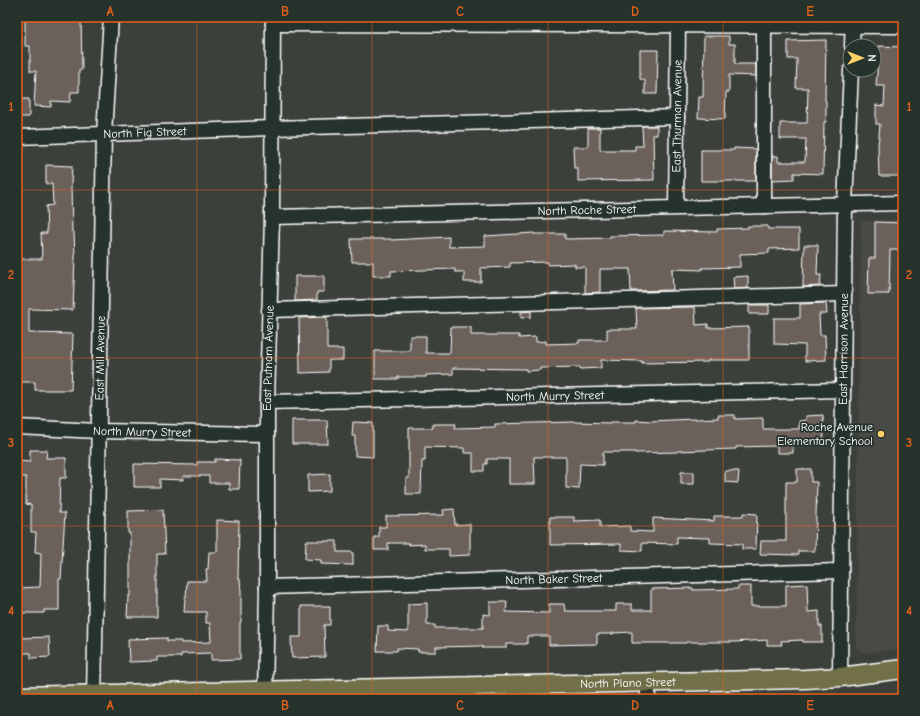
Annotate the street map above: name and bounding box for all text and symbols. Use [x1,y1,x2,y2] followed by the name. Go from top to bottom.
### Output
[106,4,114,19] text: A
[281,4,289,19] text: B
[456,4,464,19] text: C
[631,4,639,19] text: D
[806,4,814,19] text: E
[842,38,882,78] north arrow
[865,54,878,62] text: N
[669,59,685,173] street label: East Thurman Avenue
[8,99,14,114] text: 1
[906,99,912,114] text: 1
[103,124,187,141] street label: North Fig Street
[537,202,637,218] street label: North Roche Street
[8,267,14,282] text: 2
[906,267,912,282] text: 2
[836,293,851,405] street label: East Harrison Avenue
[260,305,277,411] street label: East Putnam Avenue
[92,316,108,400] street label: East Mill Avenue
[506,388,605,404] street label: North Murry Street
[777,420,873,448] place label: Roche Avenue Elementary School
[92,424,192,440] street label: North Murry Street
[876,429,886,439] marker: Roche Avenue Elementary School
[8,435,14,450] text: 3
[906,435,912,450] text: 3
[505,571,603,587] street label: North Baker Street
[8,603,14,618] text: 4
[906,603,912,618] text: 4
[580,675,676,691] street label: North Plano Street
[106,698,114,713] text: A
[281,698,289,713] text: B
[456,698,464,713] text: C
[631,698,639,713] text: D
[806,698,814,713] text: E

